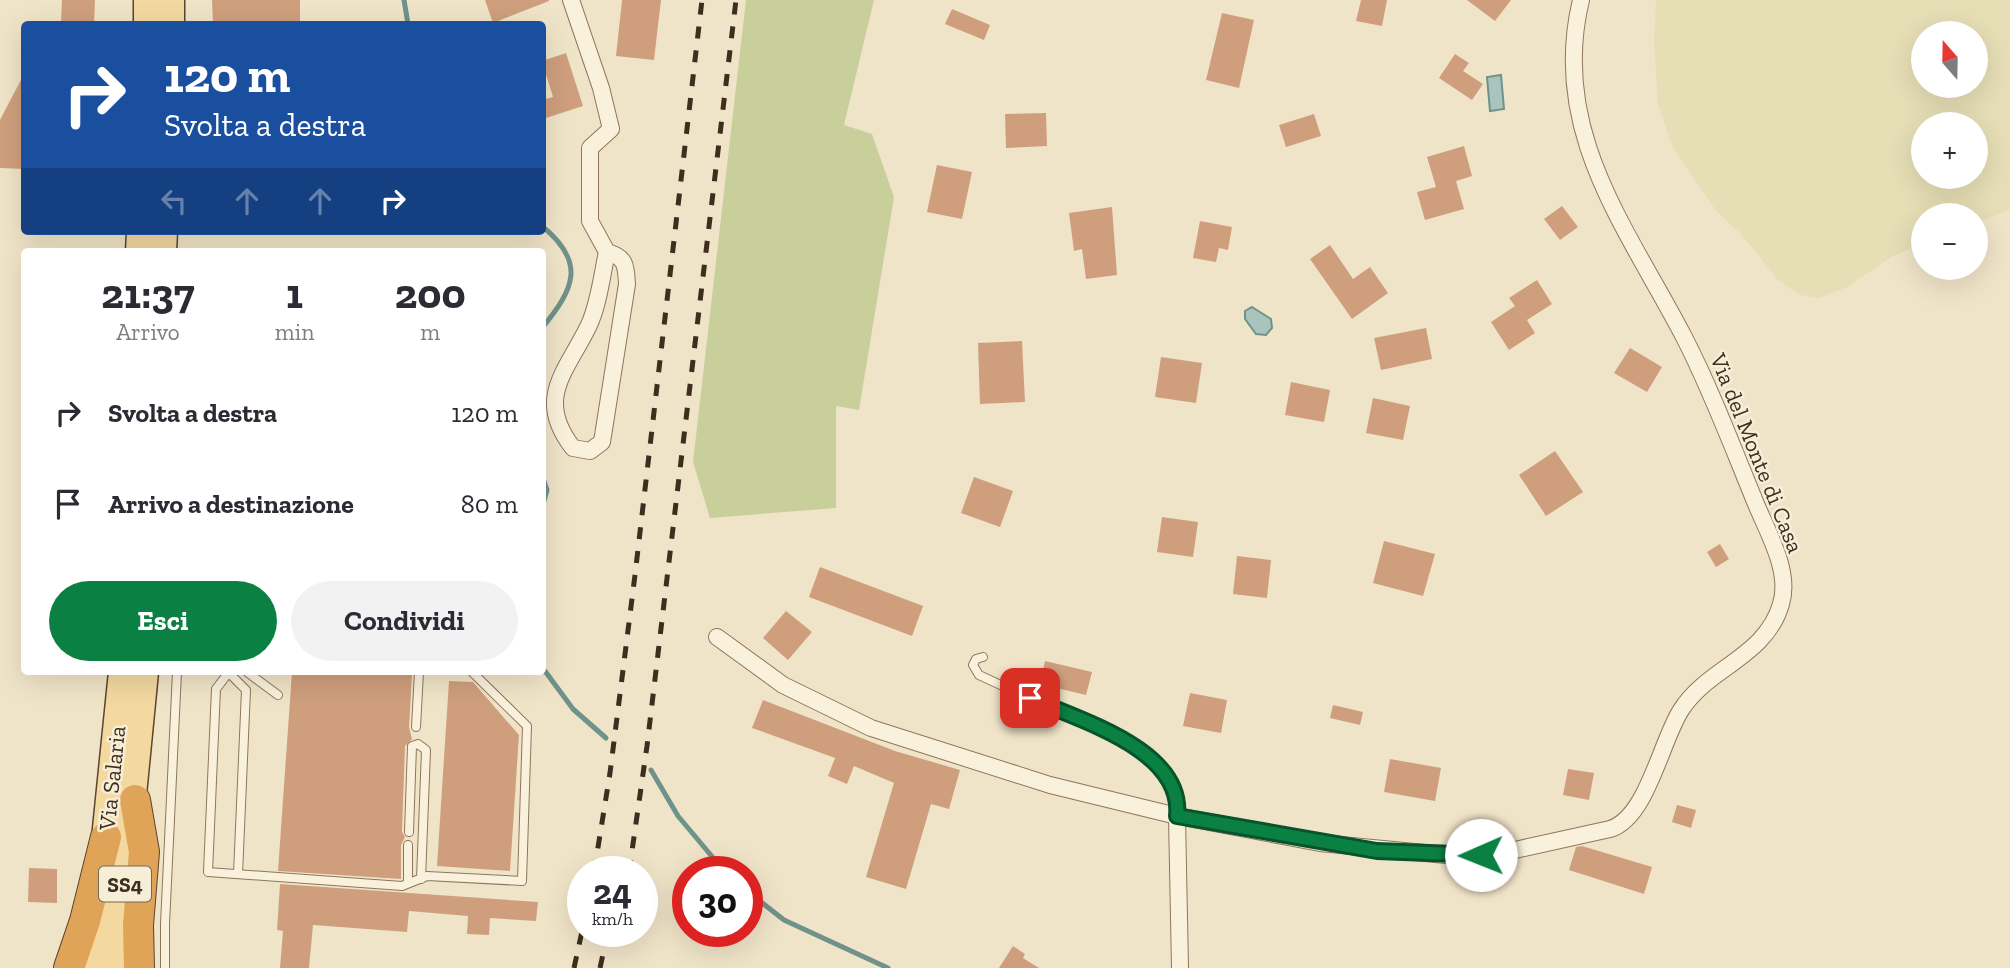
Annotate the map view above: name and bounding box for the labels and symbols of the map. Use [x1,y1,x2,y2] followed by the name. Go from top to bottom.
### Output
[1911,21,1988,98] north arrow
[1704,348,1810,557] street label: Via del Monte di Casa
[1000,668,1060,728] pin
[92,724,131,833] street label: Via Salaria
[1444,818,1518,892] position arrow
[672,856,763,947] speed limit sign: 30
[99,866,151,902] road number: SS4

